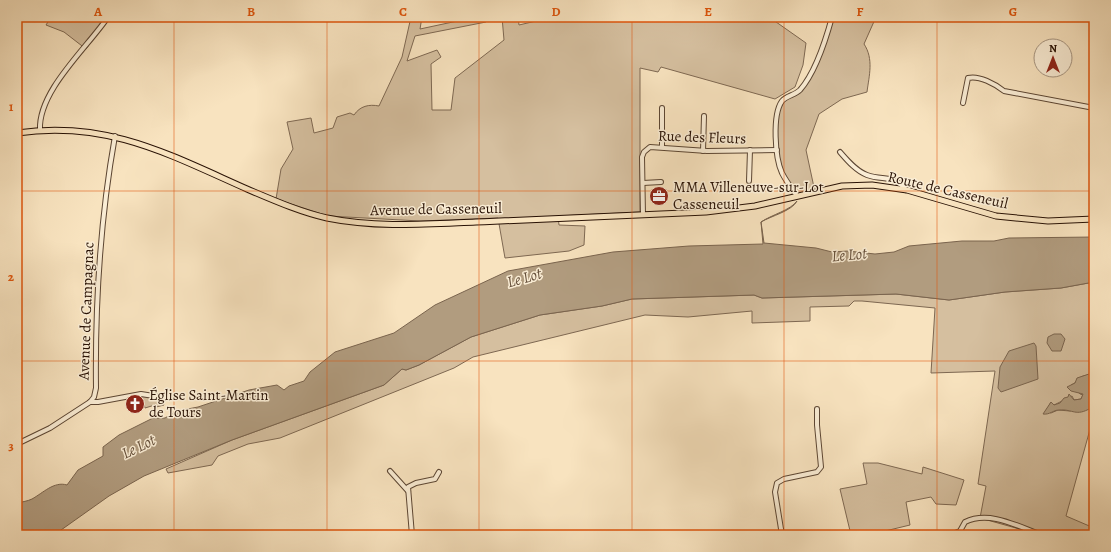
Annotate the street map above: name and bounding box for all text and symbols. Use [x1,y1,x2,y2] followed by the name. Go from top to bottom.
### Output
[93,3,103,20] text: A
[247,3,255,20] text: B
[399,3,407,20] text: C
[551,3,561,20] text: D
[704,3,712,20] text: E
[857,3,864,20] text: F
[1009,3,1017,20] text: G
[1033,38,1073,78] north arrow
[1049,41,1057,56] text: N
[9,98,14,115] text: 1
[658,125,746,149] street label: Rue des Fleurs
[886,166,1010,214] street label: Route de Casseneuil
[673,177,824,214] place label: MMA Villeneuve-sur-Lot Casseneuil
[648,185,670,207] office icon: MMA Villeneuve-sur-Lot Casseneuil
[369,198,502,220] street label: Avenue de Casseneuil
[74,242,98,381] street label: Avenue de Campagnac
[831,242,869,267] water label: Le Lot
[504,262,546,293] water label: Le Lot
[8,268,15,285] text: 2
[149,385,268,422] place label: Église Saint-Martin de Tours
[124,393,146,415] church icon: Église Saint-Martin de Tours
[118,429,160,464] water label: Le Lot
[8,437,14,454] text: 3

